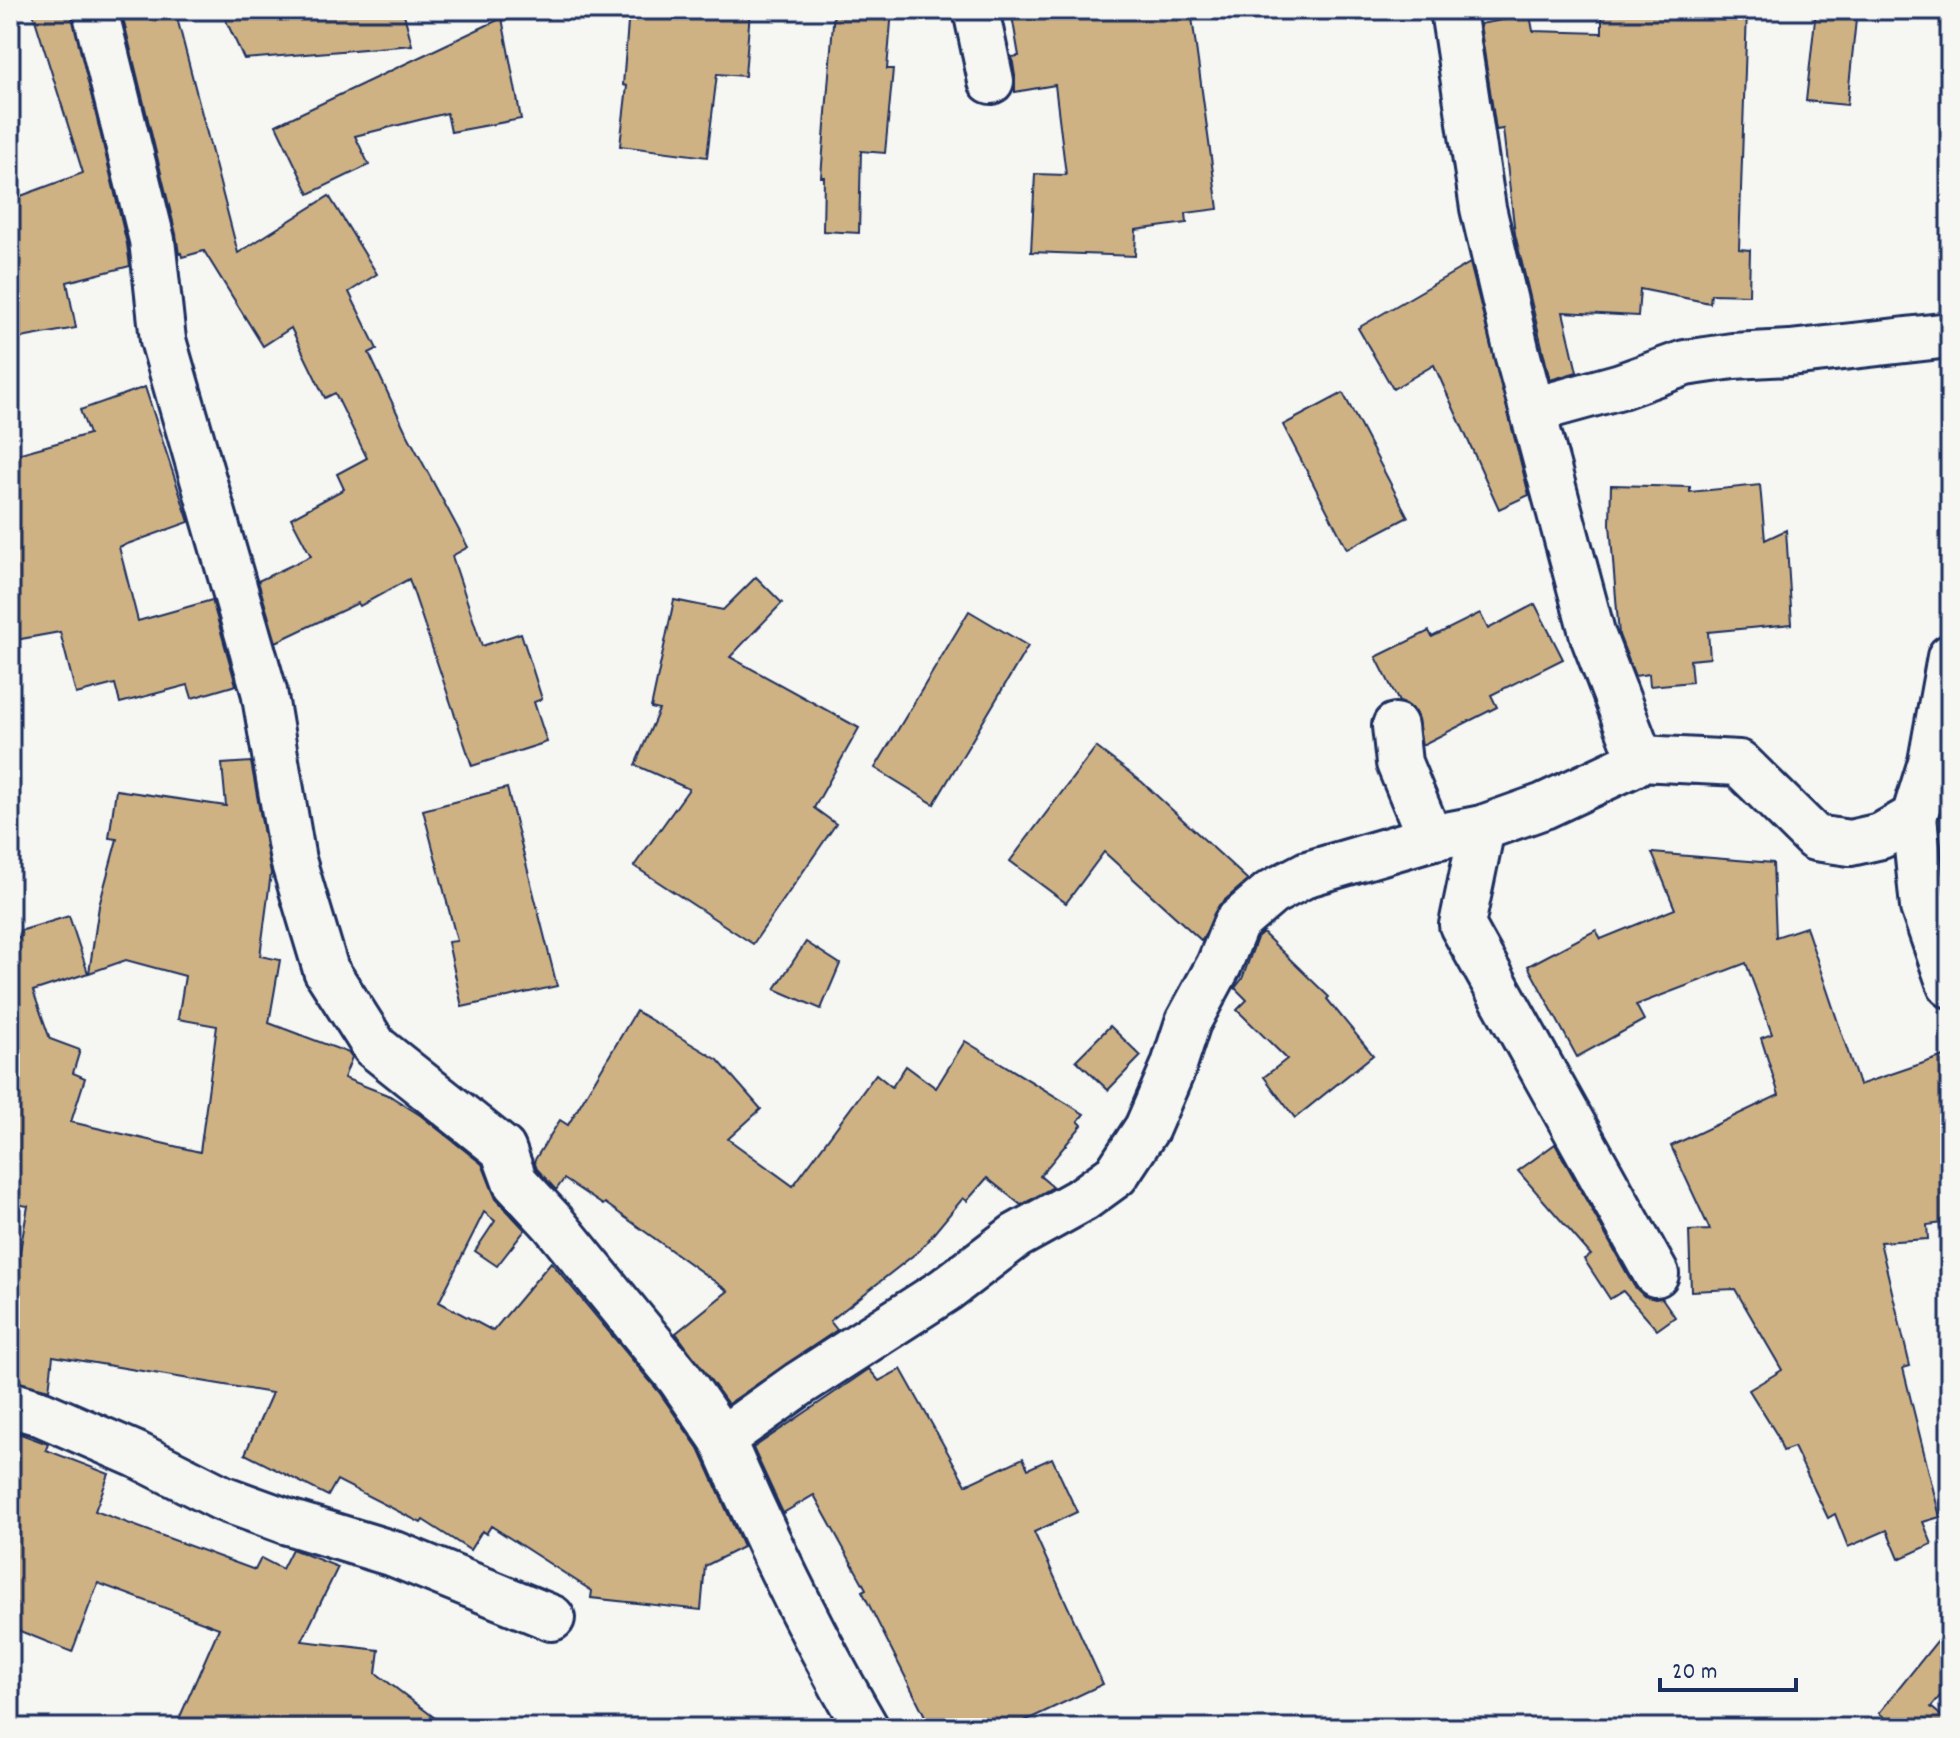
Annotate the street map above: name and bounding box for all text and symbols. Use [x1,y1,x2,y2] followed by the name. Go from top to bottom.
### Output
[1660,1642,1796,1692] scale bar
[1672,1656,1718,1690] text: 20 m

